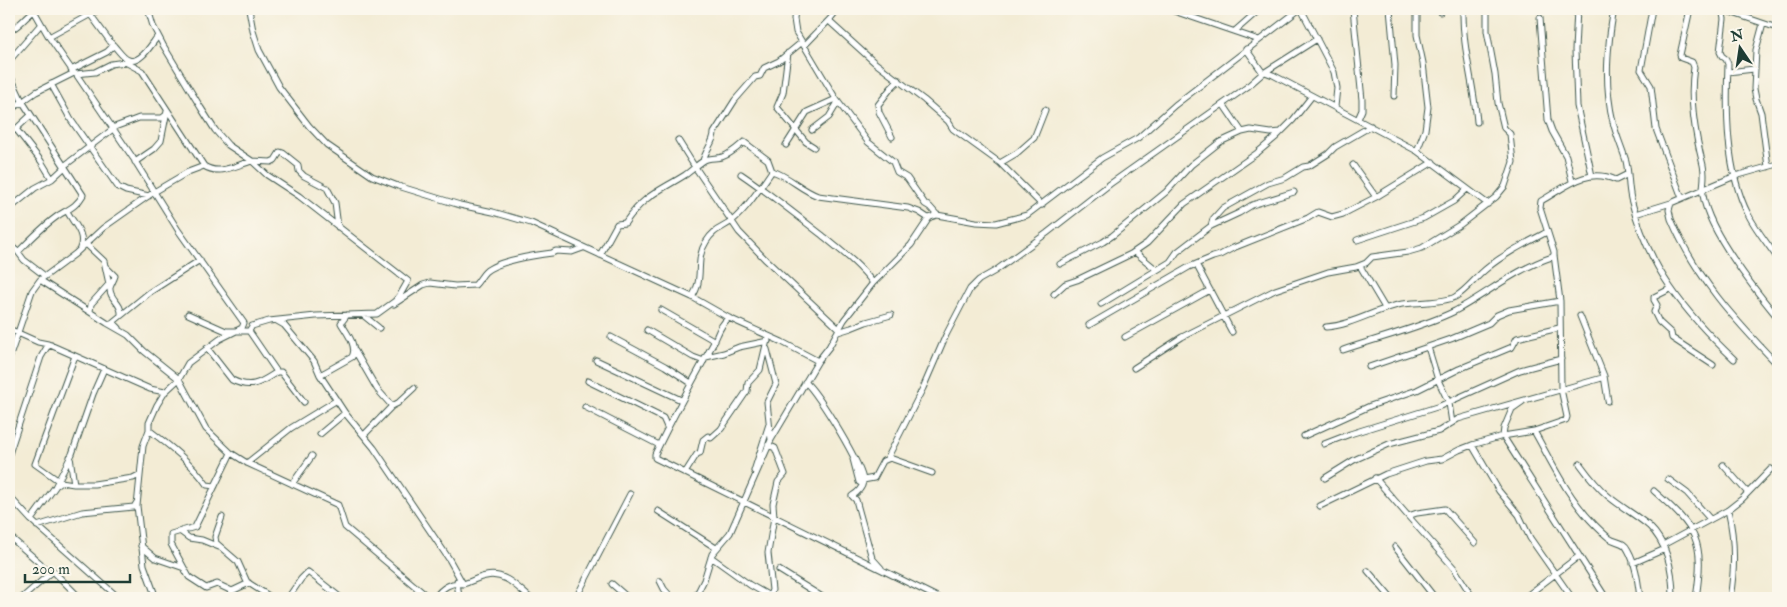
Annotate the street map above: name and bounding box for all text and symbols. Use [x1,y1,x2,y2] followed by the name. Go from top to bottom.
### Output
[1714,22,1764,72] north arrow
[1728,26,1746,46] text: N
[25,552,130,584] scale bar
[32,560,70,579] text: 200 m

